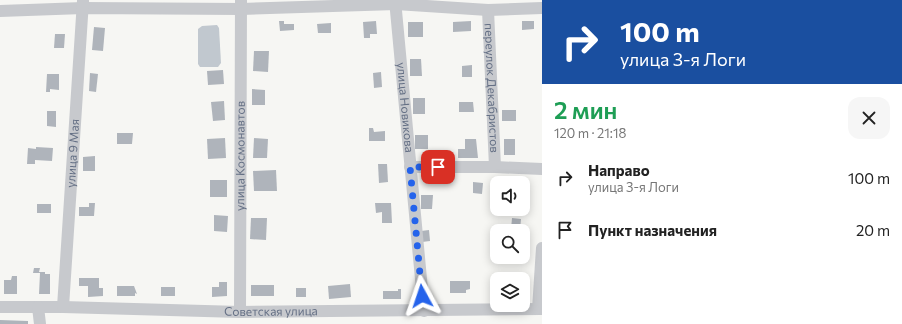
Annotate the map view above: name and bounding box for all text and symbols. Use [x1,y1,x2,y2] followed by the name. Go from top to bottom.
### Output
[620,14,700,48] text: 100 m
[554,16,606,68] icon: right
[483,23,502,153] street label: переулок Декабристов
[620,48,746,70] text: улица 3-я Логи
[395,62,417,153] street label: улица Новикова
[554,95,617,124] text: 2 мин
[848,97,890,139] button: close
[232,101,247,211] street label: улица Космонавтов
[63,119,81,188] street label: улица 9 Мая
[554,125,626,141] text: 120 m · 21:18
[421,150,455,184] pin
[427,156,449,178] icon: arrive
[588,161,650,179] text: Направо
[554,167,576,189] icon: right
[848,169,890,187] text: 100 m
[490,176,530,312] map controls
[490,176,530,216] button: sound
[588,179,679,195] text: улица 3-я Логи
[554,219,576,241] icon: arrive
[588,221,717,239] text: Пункт назначения
[856,221,890,239] text: 20 m
[490,224,530,264] button: search
[490,272,530,312] button: layers
[401,275,443,317] position arrow
[224,303,318,318] street label: Советская улица

